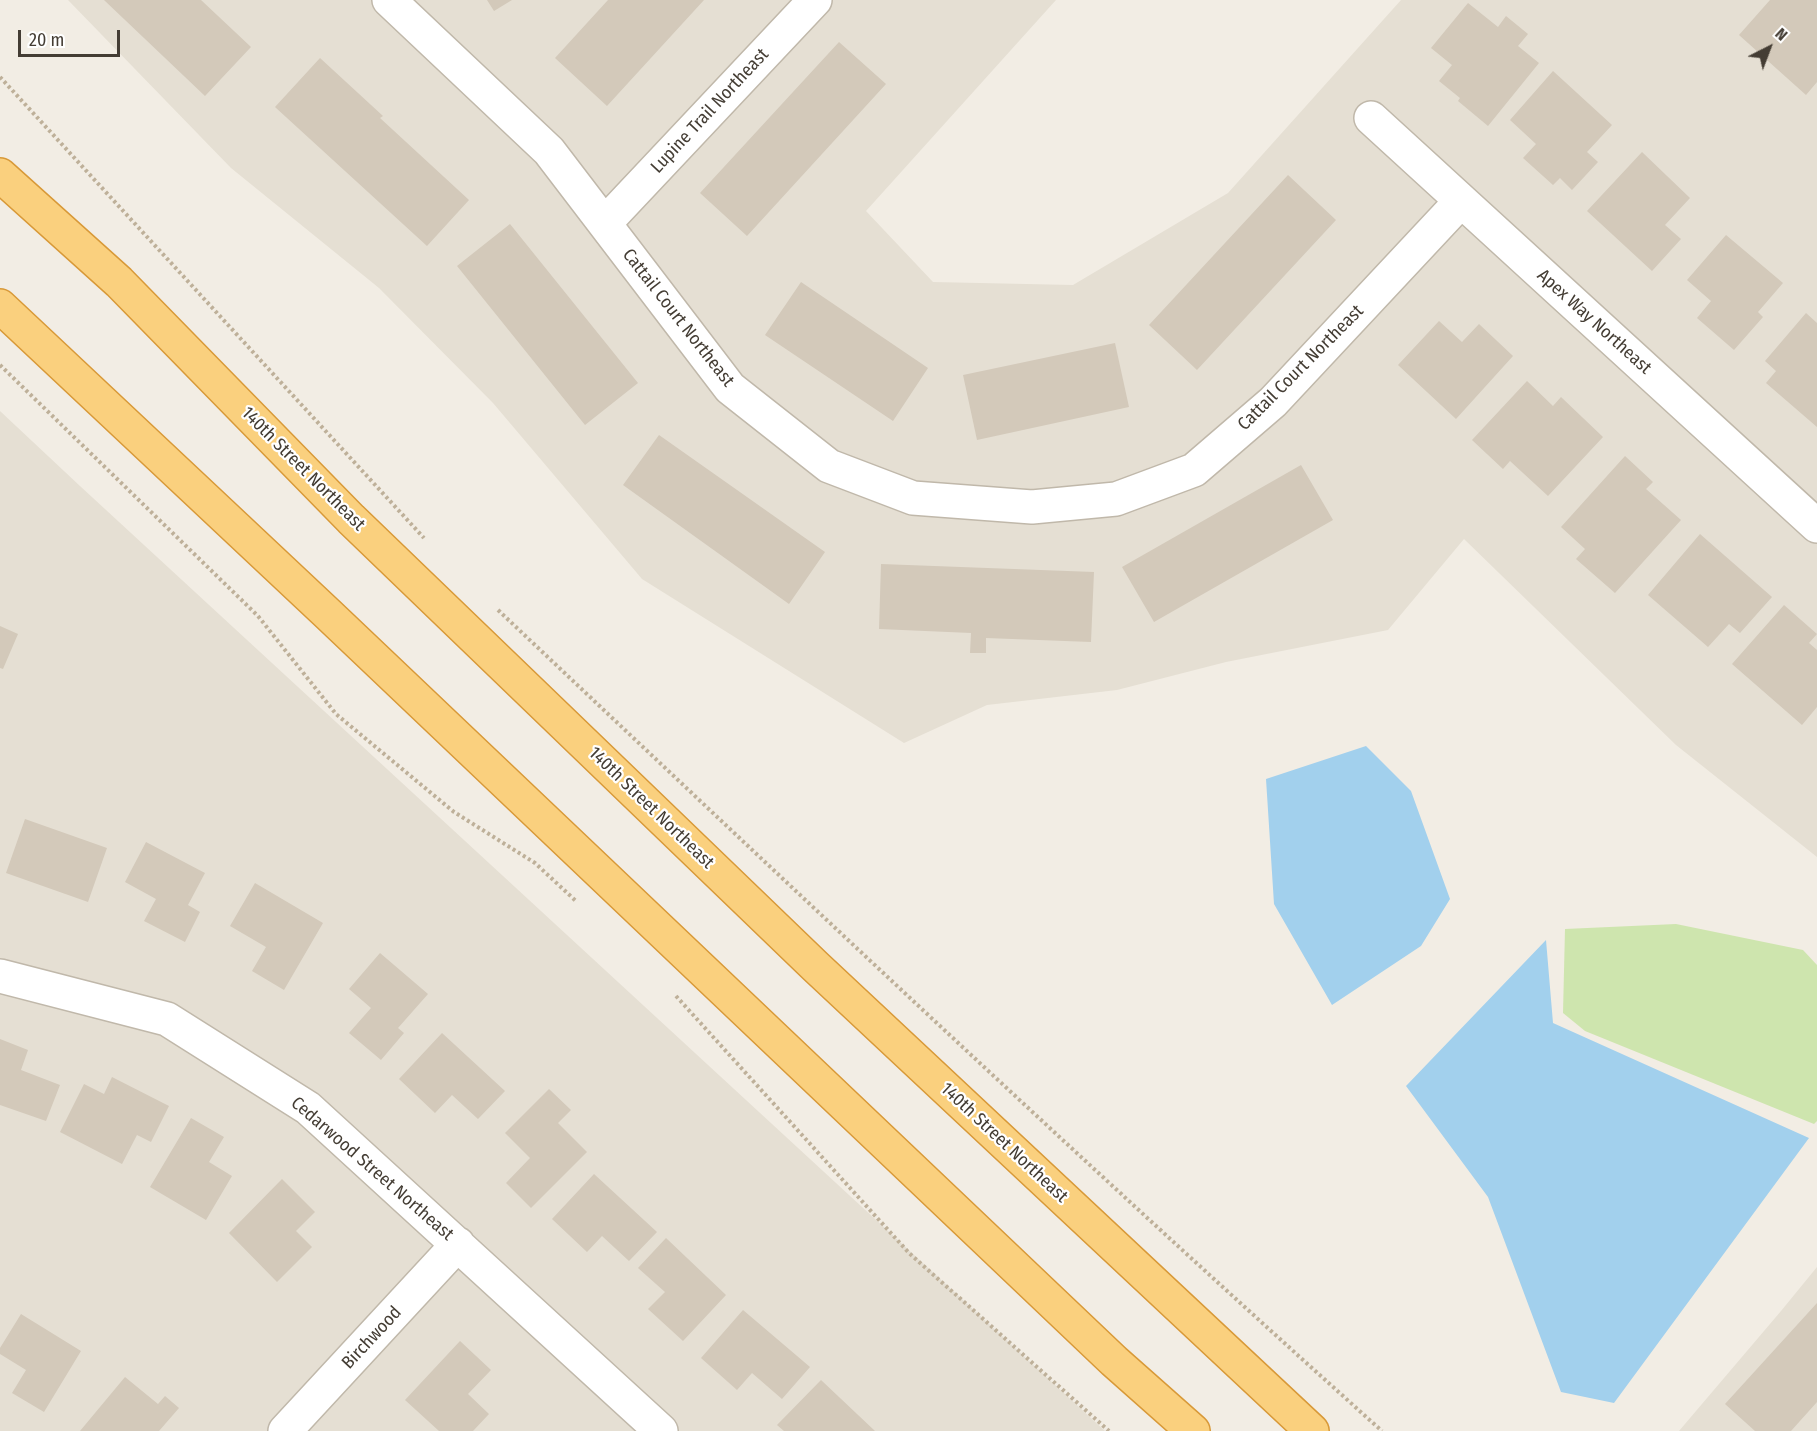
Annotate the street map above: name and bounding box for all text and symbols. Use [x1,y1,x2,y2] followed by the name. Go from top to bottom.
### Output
[21,18,123,56] scale bar
[1739,18,1799,78] north arrow
[1771,24,1791,45] text: N
[29,29,64,51] text: 20 m
[647,44,773,178] street label: Lupine Trail Northeast
[618,245,738,391] street label: Cattail Court Northeast
[1532,265,1656,379] street label: Apex Way Northeast
[1234,301,1368,435] street label: Cattail Court Northeast
[237,403,369,535] street label: 140th Street Northeast
[584,742,718,874] street label: 140th Street Northeast
[936,1078,1072,1208] street label: 140th Street Northeast
[286,1092,458,1246] street label: Cedarwood Street Northeast
[338,1302,406,1374] street label: Birchwood

